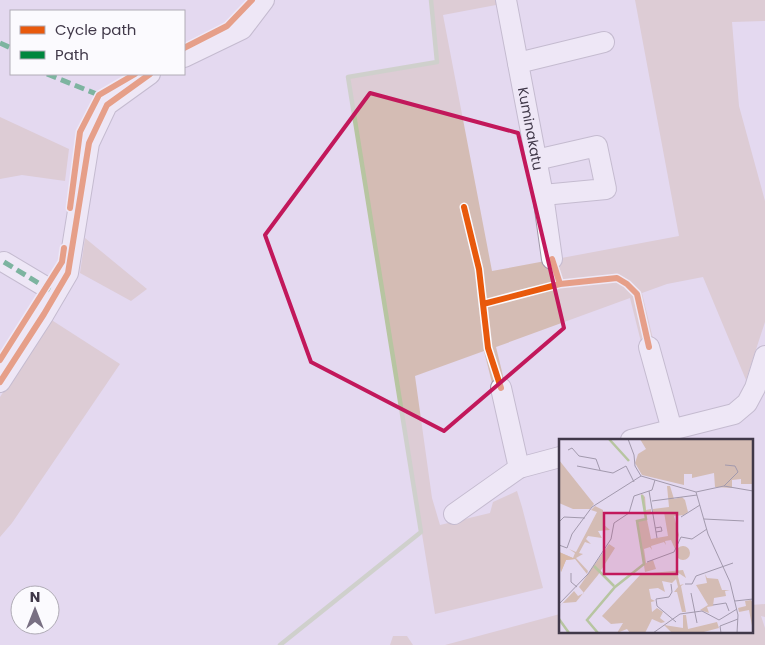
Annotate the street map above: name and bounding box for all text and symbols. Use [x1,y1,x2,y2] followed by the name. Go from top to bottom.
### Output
[10,10,185,75] legend
[55,19,136,40] text: Cycle path
[55,44,89,65] text: Path
[513,85,548,172] street label: Kuminakatu
[559,439,752,632] inset map
[10,585,60,635] north arrow
[30,587,40,607] text: N

